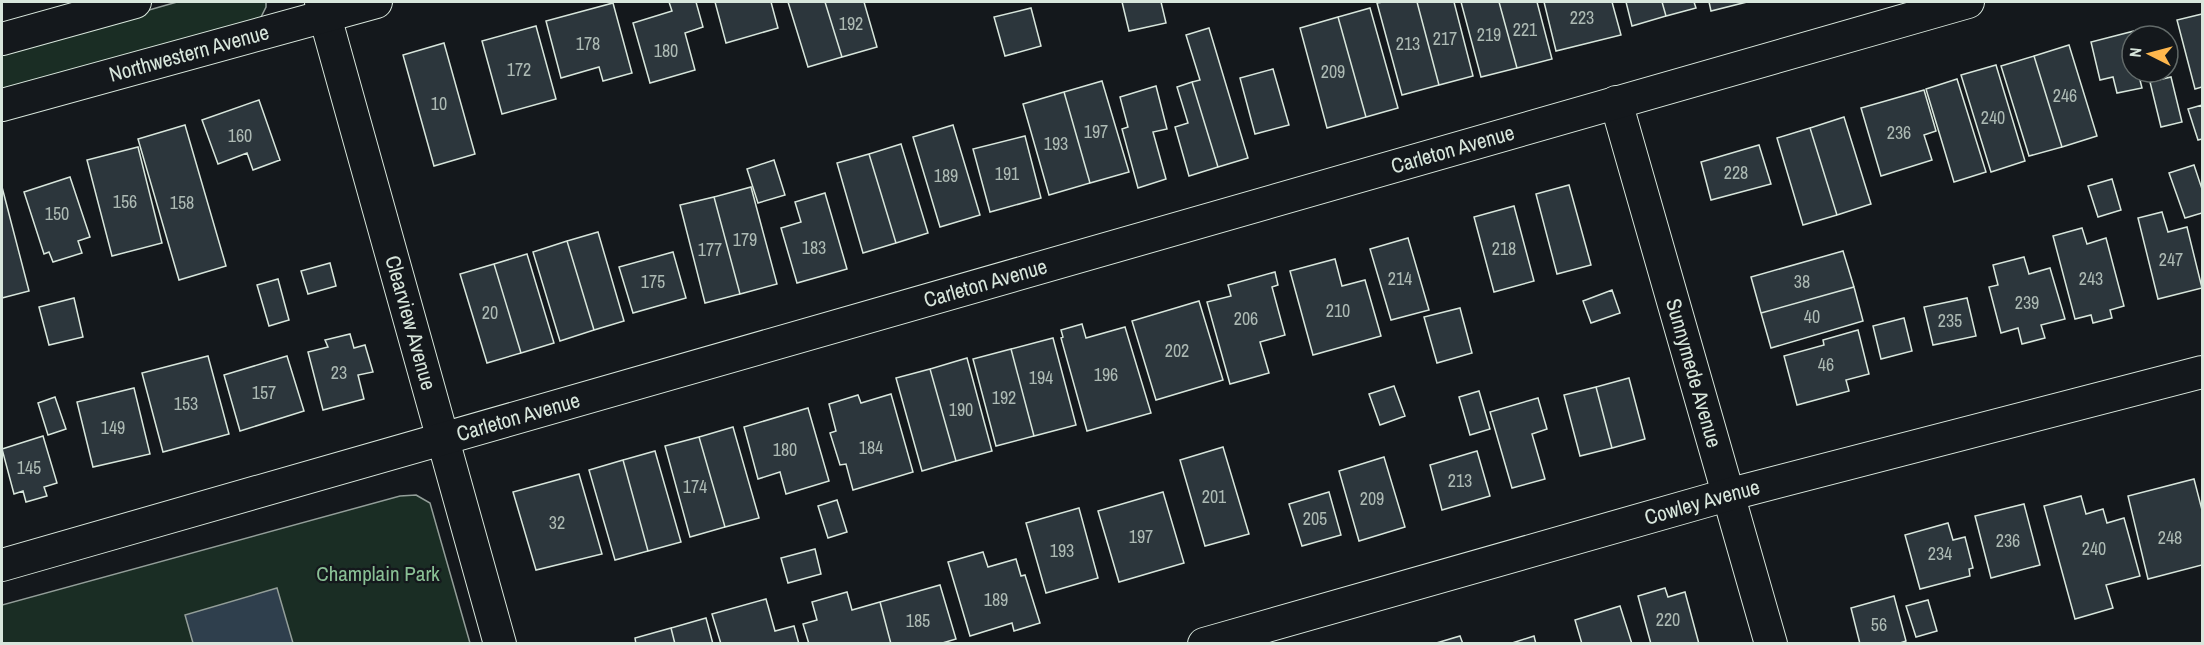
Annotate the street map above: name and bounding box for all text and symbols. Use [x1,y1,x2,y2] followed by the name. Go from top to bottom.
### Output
[1570,5,1594,30] house number: 223
[839,11,863,36] house number: 192
[106,17,272,89] street label: Northwestern Avenue
[1513,17,1538,42] house number: 221
[1477,22,1501,47] house number: 219
[2120,24,2180,84] north arrow
[1433,26,1457,51] house number: 217
[576,31,600,56] house number: 178
[1396,31,1420,56] house number: 213
[654,38,678,63] house number: 180
[2124,47,2147,58] text: N
[507,57,531,82] house number: 172
[1321,59,1345,84] house number: 209
[2053,83,2077,108] house number: 246
[431,91,447,116] house number: 10
[1981,105,2005,130] house number: 240
[1387,118,1518,181] street label: Carleton Avenue
[1084,119,1108,144] house number: 197
[1887,120,1911,145] house number: 236
[228,123,252,148] house number: 160
[1044,131,1068,156] house number: 193
[1724,160,1748,185] house number: 228
[995,161,1020,186] house number: 191
[934,163,958,188] house number: 189
[113,189,137,214] house number: 156
[170,190,194,215] house number: 158
[45,201,69,226] house number: 150
[733,227,757,252] house number: 179
[802,235,826,260] house number: 183
[1492,236,1516,261] house number: 218
[698,237,722,262] house number: 177
[2159,247,2183,272] house number: 247
[920,251,1050,314] street label: Carleton Avenue
[378,252,443,393] street label: Clearview Avenue
[1388,266,1412,291] house number: 214
[2079,266,2103,291] house number: 243
[641,269,665,294] house number: 175
[1794,269,1810,294] house number: 38
[2015,290,2039,315] house number: 239
[1659,295,1729,451] street label: Sunnymede Avenue
[1326,298,1350,323] house number: 210
[482,300,498,325] house number: 20
[1804,304,1820,329] house number: 40
[1234,306,1258,331] house number: 206
[1938,308,1962,333] house number: 235
[1165,338,1189,363] house number: 202
[1818,352,1834,377] house number: 46
[331,360,347,385] house number: 23
[1094,362,1118,387] house number: 196
[1029,365,1053,390] house number: 194
[252,380,276,405] house number: 157
[453,385,583,448] street label: Carleton Avenue
[992,385,1016,410] house number: 192
[174,391,198,416] house number: 153
[949,397,973,422] house number: 190
[101,415,125,440] house number: 149
[859,435,883,460] house number: 184
[773,437,797,462] house number: 180
[17,455,41,480] house number: 145
[1448,468,1472,493] house number: 213
[1641,472,1763,532] street label: Cowley Avenue
[683,474,707,499] house number: 174
[1202,484,1227,509] house number: 201
[1360,486,1384,511] house number: 209
[1303,506,1327,531] house number: 205
[549,510,565,535] house number: 32
[1129,524,1153,549] house number: 197
[2158,525,2182,550] house number: 248
[1996,528,2020,553] house number: 236
[2082,536,2106,561] house number: 240
[1050,538,1074,563] house number: 193
[1928,541,1952,566] house number: 234
[316,559,440,588] park label: Champlain Park
[984,587,1008,612] house number: 189
[1656,607,1680,632] house number: 220
[906,608,930,633] house number: 185
[1871,612,1887,637] house number: 56

